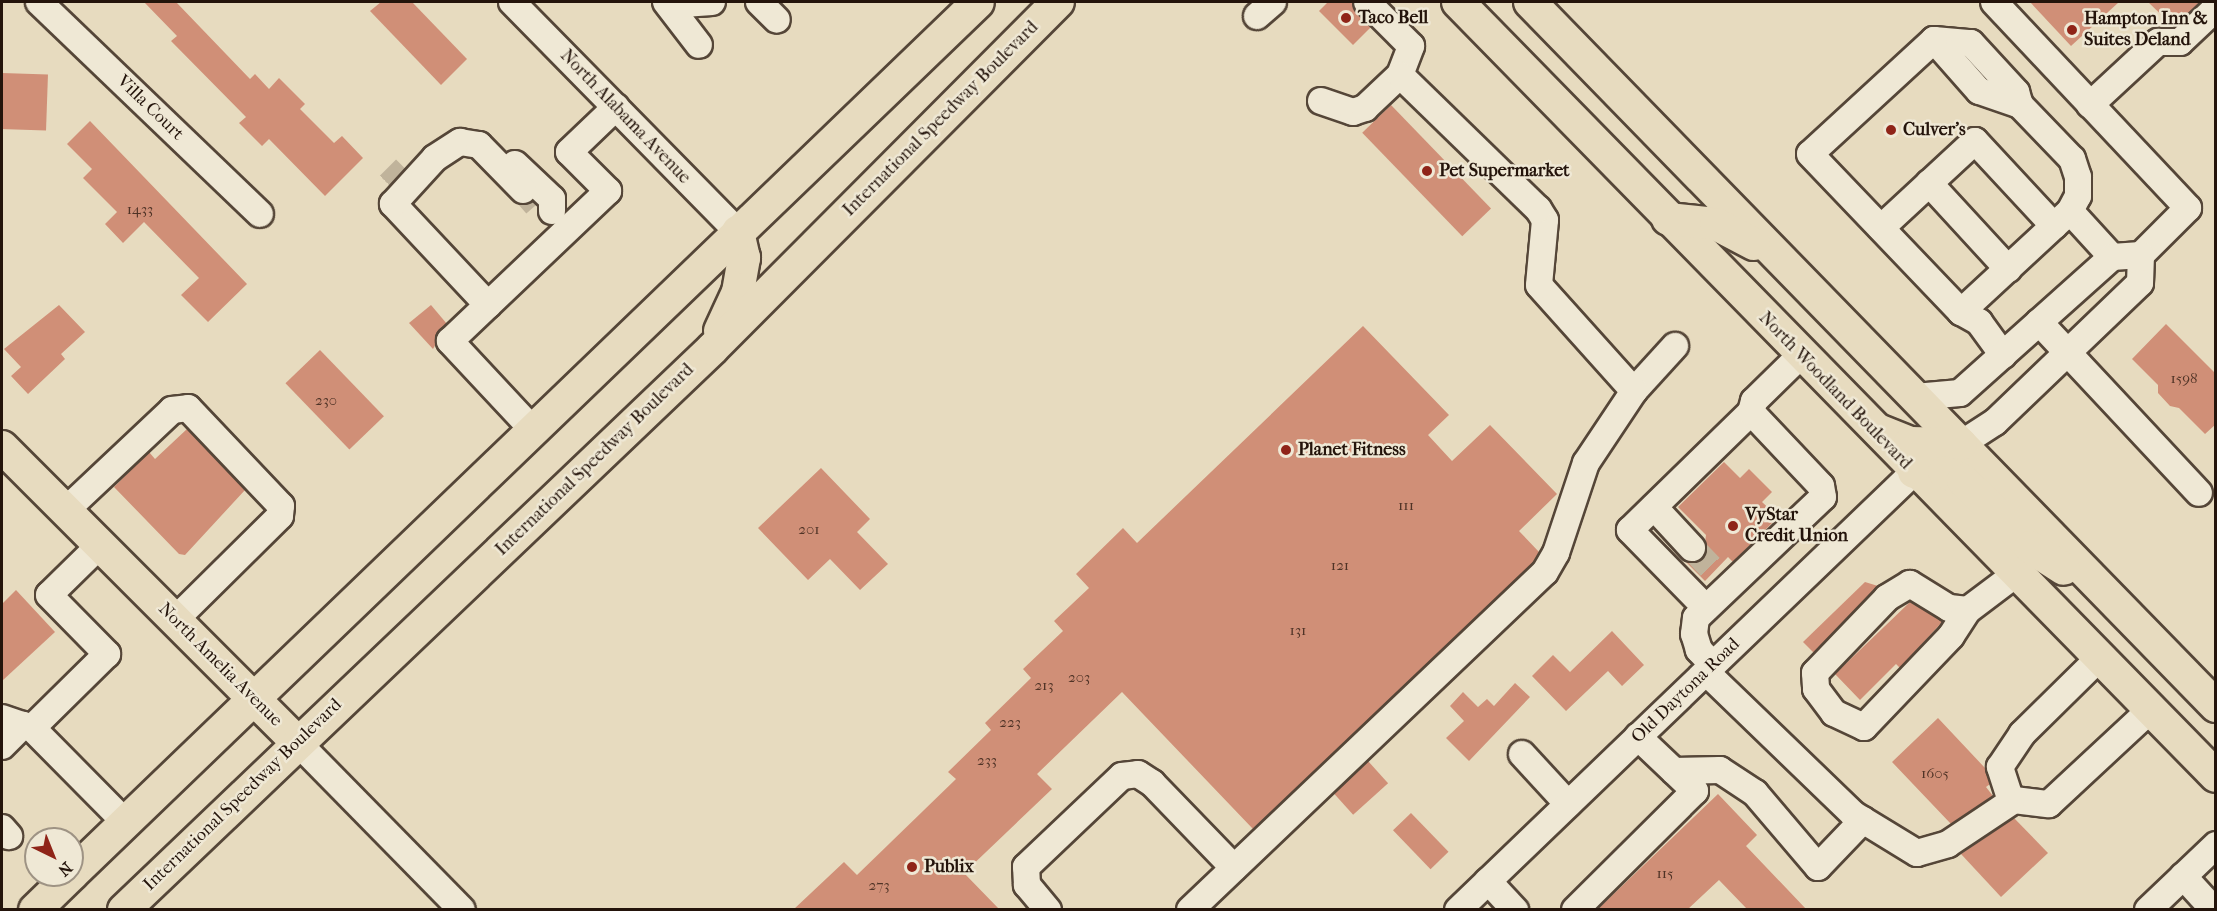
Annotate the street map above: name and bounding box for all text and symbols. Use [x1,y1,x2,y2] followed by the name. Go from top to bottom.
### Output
[1358,7,1428,29] place label: Taco Bell
[2084,9,2208,52] place label: Hampton Inn & Suites Deland
[1339,11,1353,25] marker: Taco Bell
[839,17,1043,221] street label: International Speedway Boulevard
[2065,23,2079,37] marker: Hampton Inn & Suites Deland
[555,45,695,189] street label: North Alabama Avenue
[112,71,188,145] street label: Villa Court
[1903,119,1966,141] place label: Culver's
[1884,123,1898,137] marker: Culver's
[1439,160,1570,182] place label: Pet Supermarket
[1420,164,1434,178] marker: Pet Supermarket
[127,201,153,219] house number: 1433
[1754,308,1916,474] street label: North Woodland Boulevard
[491,359,699,561] street label: International Speedway Boulevard
[2170,370,2198,388] house number: 1598
[315,392,337,410] house number: 230
[1298,439,1406,461] place label: Planet Fitness
[1279,443,1293,457] marker: Planet Fitness
[1398,497,1414,515] house number: 111
[1745,505,1848,548] place label: VyStar Credit Union
[1726,519,1740,533] marker: VyStar Credit Union
[798,521,820,539] house number: 201
[1331,557,1349,575] house number: 121
[154,599,286,731] street label: North Amelia Avenue
[1290,622,1306,640] house number: 131
[1627,634,1745,748] street label: Old Daytona Road
[1068,669,1090,687] house number: 203
[1034,677,1054,695] house number: 213
[139,694,347,896] street label: International Speedway Boulevard
[999,714,1021,732] house number: 223
[977,752,997,770] house number: 233
[1921,765,1949,783] house number: 1605
[24,827,84,887] north arrow
[924,856,974,878] place label: Publix
[54,858,76,880] text: N
[905,860,919,874] marker: Publix
[1656,865,1674,883] house number: 115
[868,877,890,895] house number: 273

